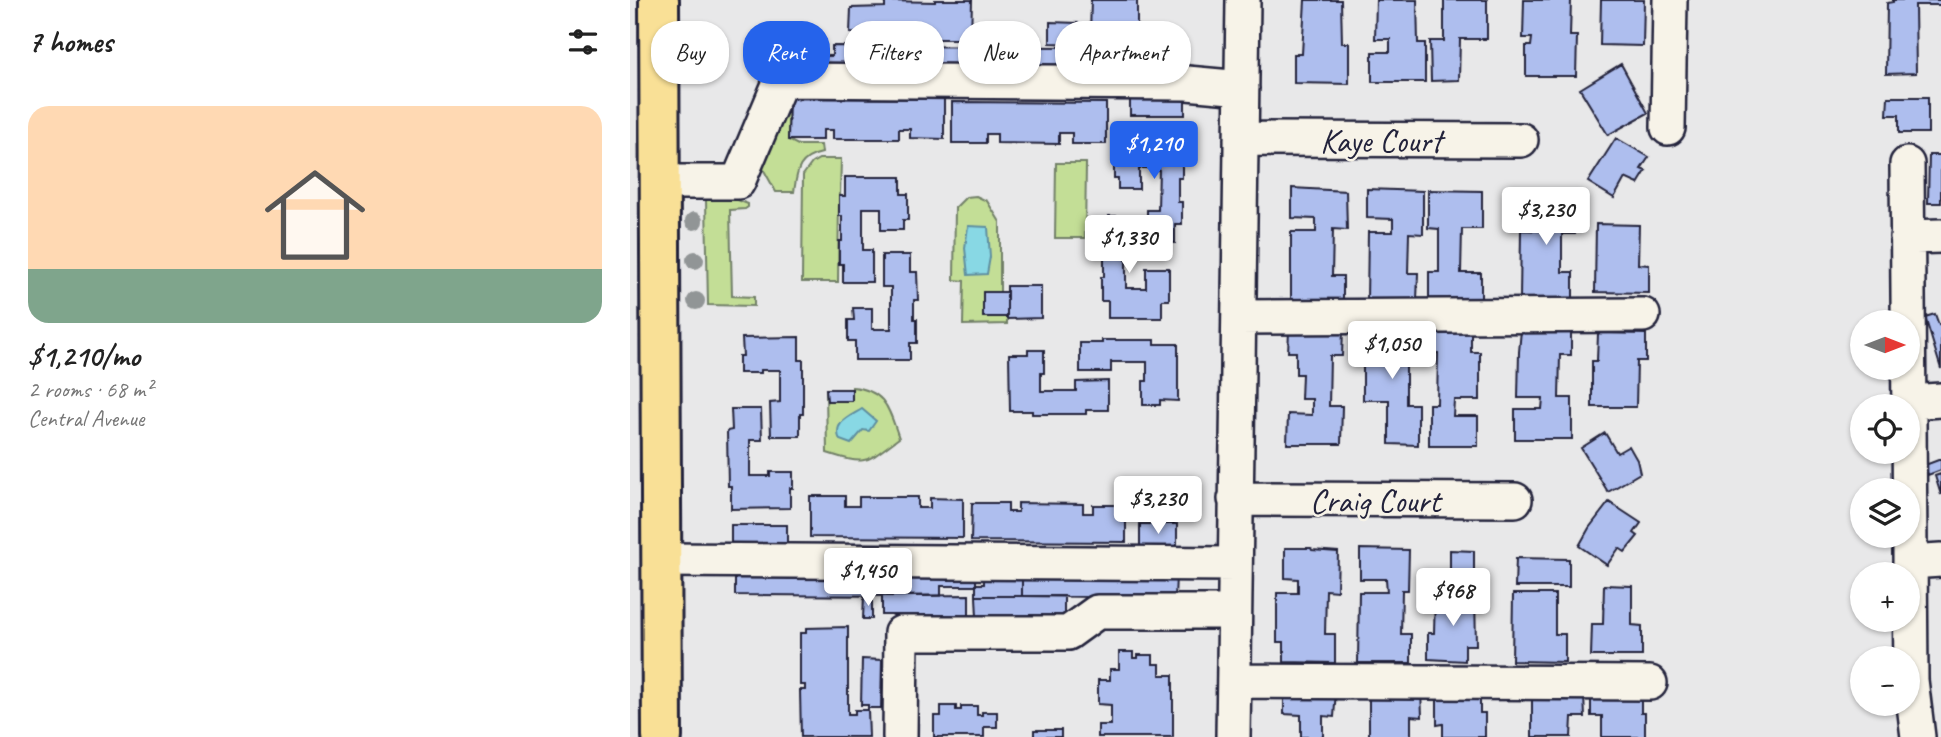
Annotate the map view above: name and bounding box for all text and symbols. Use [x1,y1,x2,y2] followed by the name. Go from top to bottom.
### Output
[651,21,729,84] chip: Buy
[743,21,830,84] chip: Rent
[844,21,944,84] chip: Filters
[958,21,1041,84] chip: New
[1055,21,1191,84] chip: Apartment
[28,23,113,61] text: 7 homes
[564,23,602,61] icon: filters
[1320,120,1446,162] street label: Kaye Court
[1097,122,1211,181] pin: $1,210
[1126,129,1182,158] text: $1,210
[252,152,378,278] icon: home
[1489,188,1603,247] pin: $3,230
[1518,195,1574,224] text: $3,230
[1072,216,1186,275] pin: $1,330
[1101,223,1157,252] text: $1,330
[1850,310,1920,380] north arrow
[1850,310,1920,716] map controls
[1335,322,1449,381] pin: $1,050
[1364,329,1420,358] text: $1,050
[28,337,140,375] text: $1,210/mo
[28,375,152,404] text: 2 rooms · 68 m²
[1850,394,1920,464] button: locate
[28,404,144,433] text: Central Avenue
[1101,476,1215,536] pin: $3,230
[1850,478,1920,548] button: layers
[1310,480,1443,522] street label: Craig Court
[1130,484,1186,513] text: $3,230
[811,548,925,608] pin: $1,450
[840,556,896,585] text: $1,450
[1850,562,1920,632] button: +
[1412,568,1494,628] pin: $968
[1432,576,1474,605] text: $968
[1850,646,1920,716] button: −

